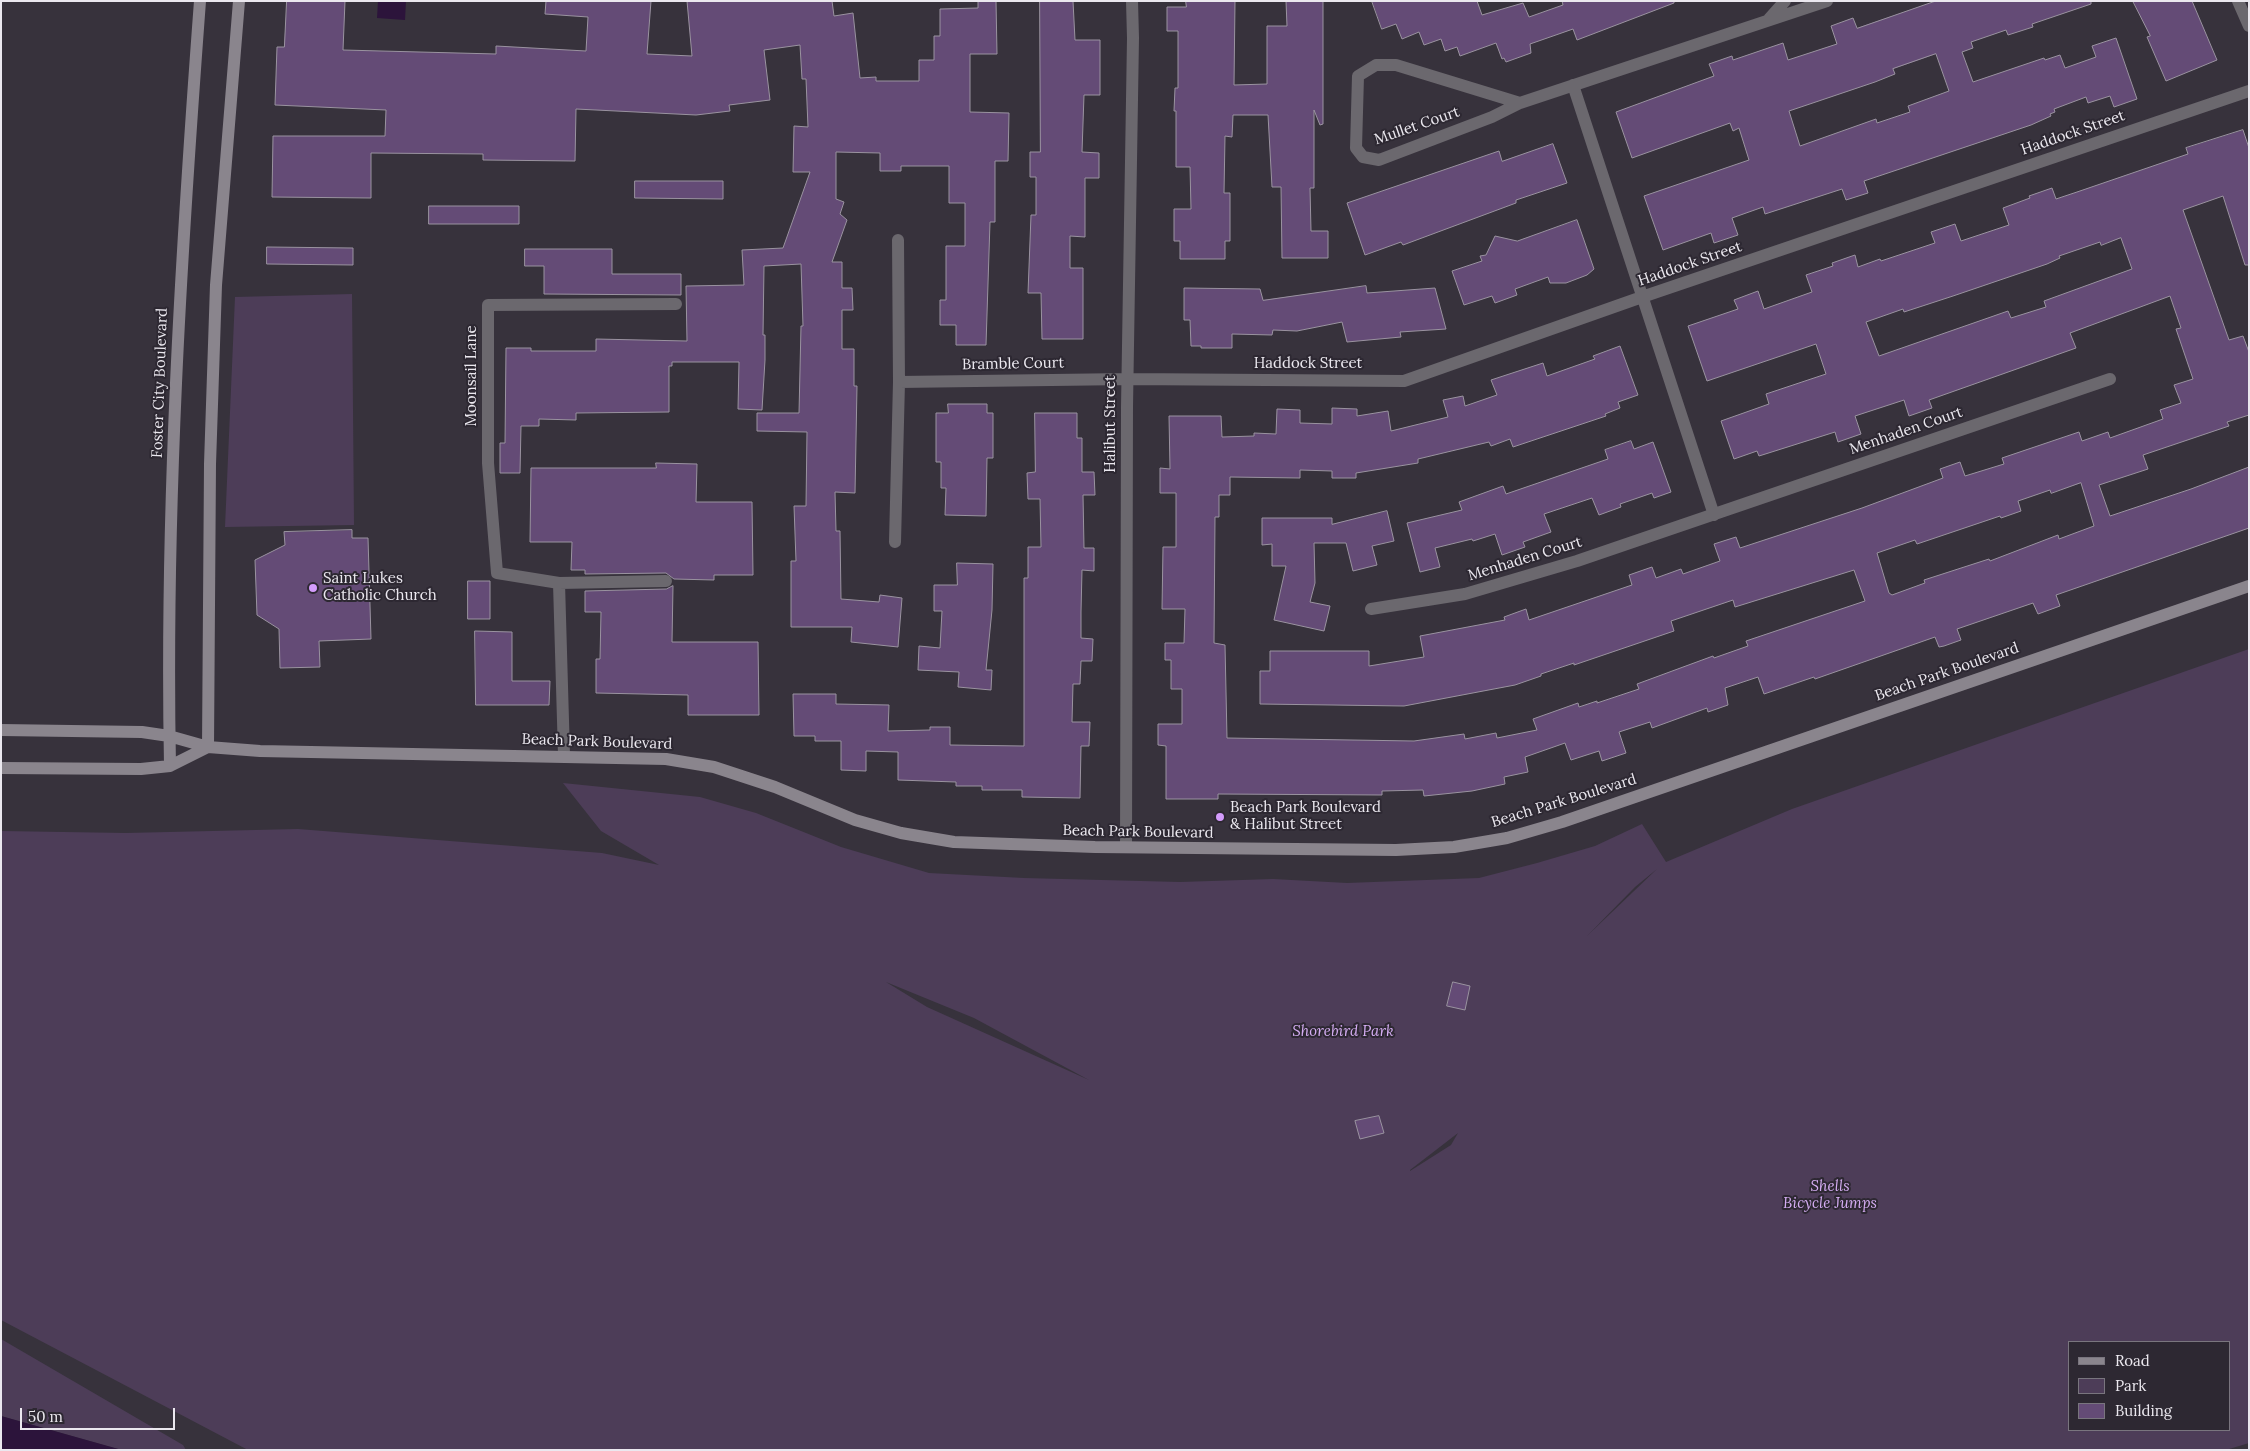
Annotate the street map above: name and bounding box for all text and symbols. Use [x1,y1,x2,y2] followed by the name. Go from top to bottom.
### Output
[1372,103,1462,149] street label: Mullet Court
[2019,107,2127,159] street label: Haddock Street
[1636,238,1744,290] street label: Haddock Street
[148,308,172,458] street label: Foster City Boulevard
[463,325,481,427] street label: Moonsail Lane
[962,354,1064,374] street label: Bramble Court
[1254,355,1362,373] street label: Haddock Street
[1102,375,1120,473] street label: Halibut Street
[1847,403,1965,459] street label: Menhaden Court
[1466,533,1584,585] street label: Menhaden Court
[323,570,437,605] place label: Saint Lukes Catholic Church
[307,582,319,594] marker: Saint Lukes Catholic Church
[1873,639,2021,705] street label: Beach Park Boulevard
[521,730,673,754] street label: Beach Park Boulevard
[1489,770,1639,832] street label: Beach Park Boulevard
[1230,799,1381,834] place label: Beach Park Boulevard & Halibut Street
[1214,811,1226,823] marker: Beach Park Boulevard & Halibut Street
[1062,822,1214,842] street label: Beach Park Boulevard
[1292,1023,1394,1041] park label: Shorebird Park
[1783,1178,1877,1213] park label: Shells Bicycle Jumps
[2068,1341,2230,1431] legend
[2115,1351,2150,1370] text: Road
[2115,1376,2146,1395] text: Park
[22,1398,178,1430] scale bar
[2115,1401,2172,1420] text: Building
[28,1407,63,1426] text: 50 m

